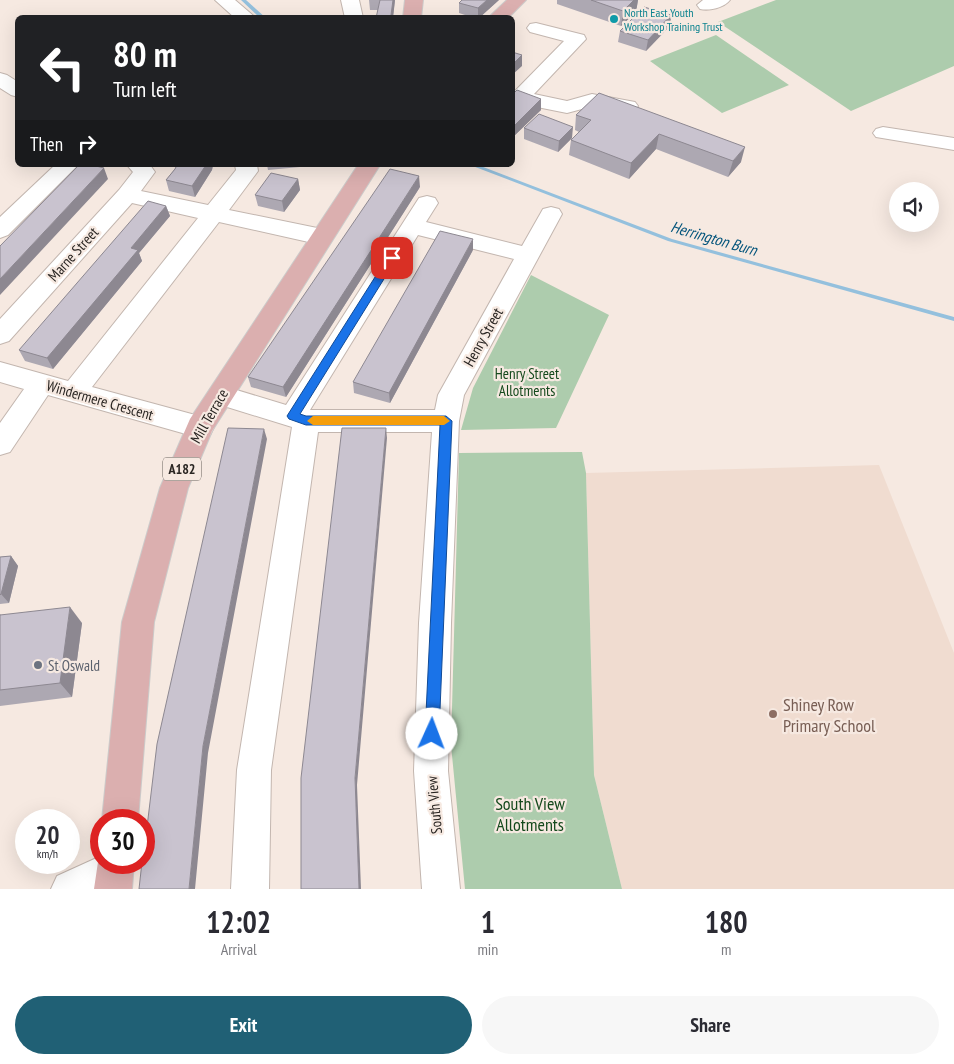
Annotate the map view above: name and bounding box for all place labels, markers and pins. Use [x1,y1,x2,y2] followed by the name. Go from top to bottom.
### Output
[624,5,723,34] place label: North East Youth Workshop Training Trust
[608,13,620,25] marker: North East Youth Workshop Training Trust
[371,237,413,279] pin
[48,656,100,675] place label: St Oswald
[32,659,44,671] marker: St Oswald
[783,693,876,737] place label: Shiney Row Primary School
[767,708,779,720] marker: Shiney Row Primary School

